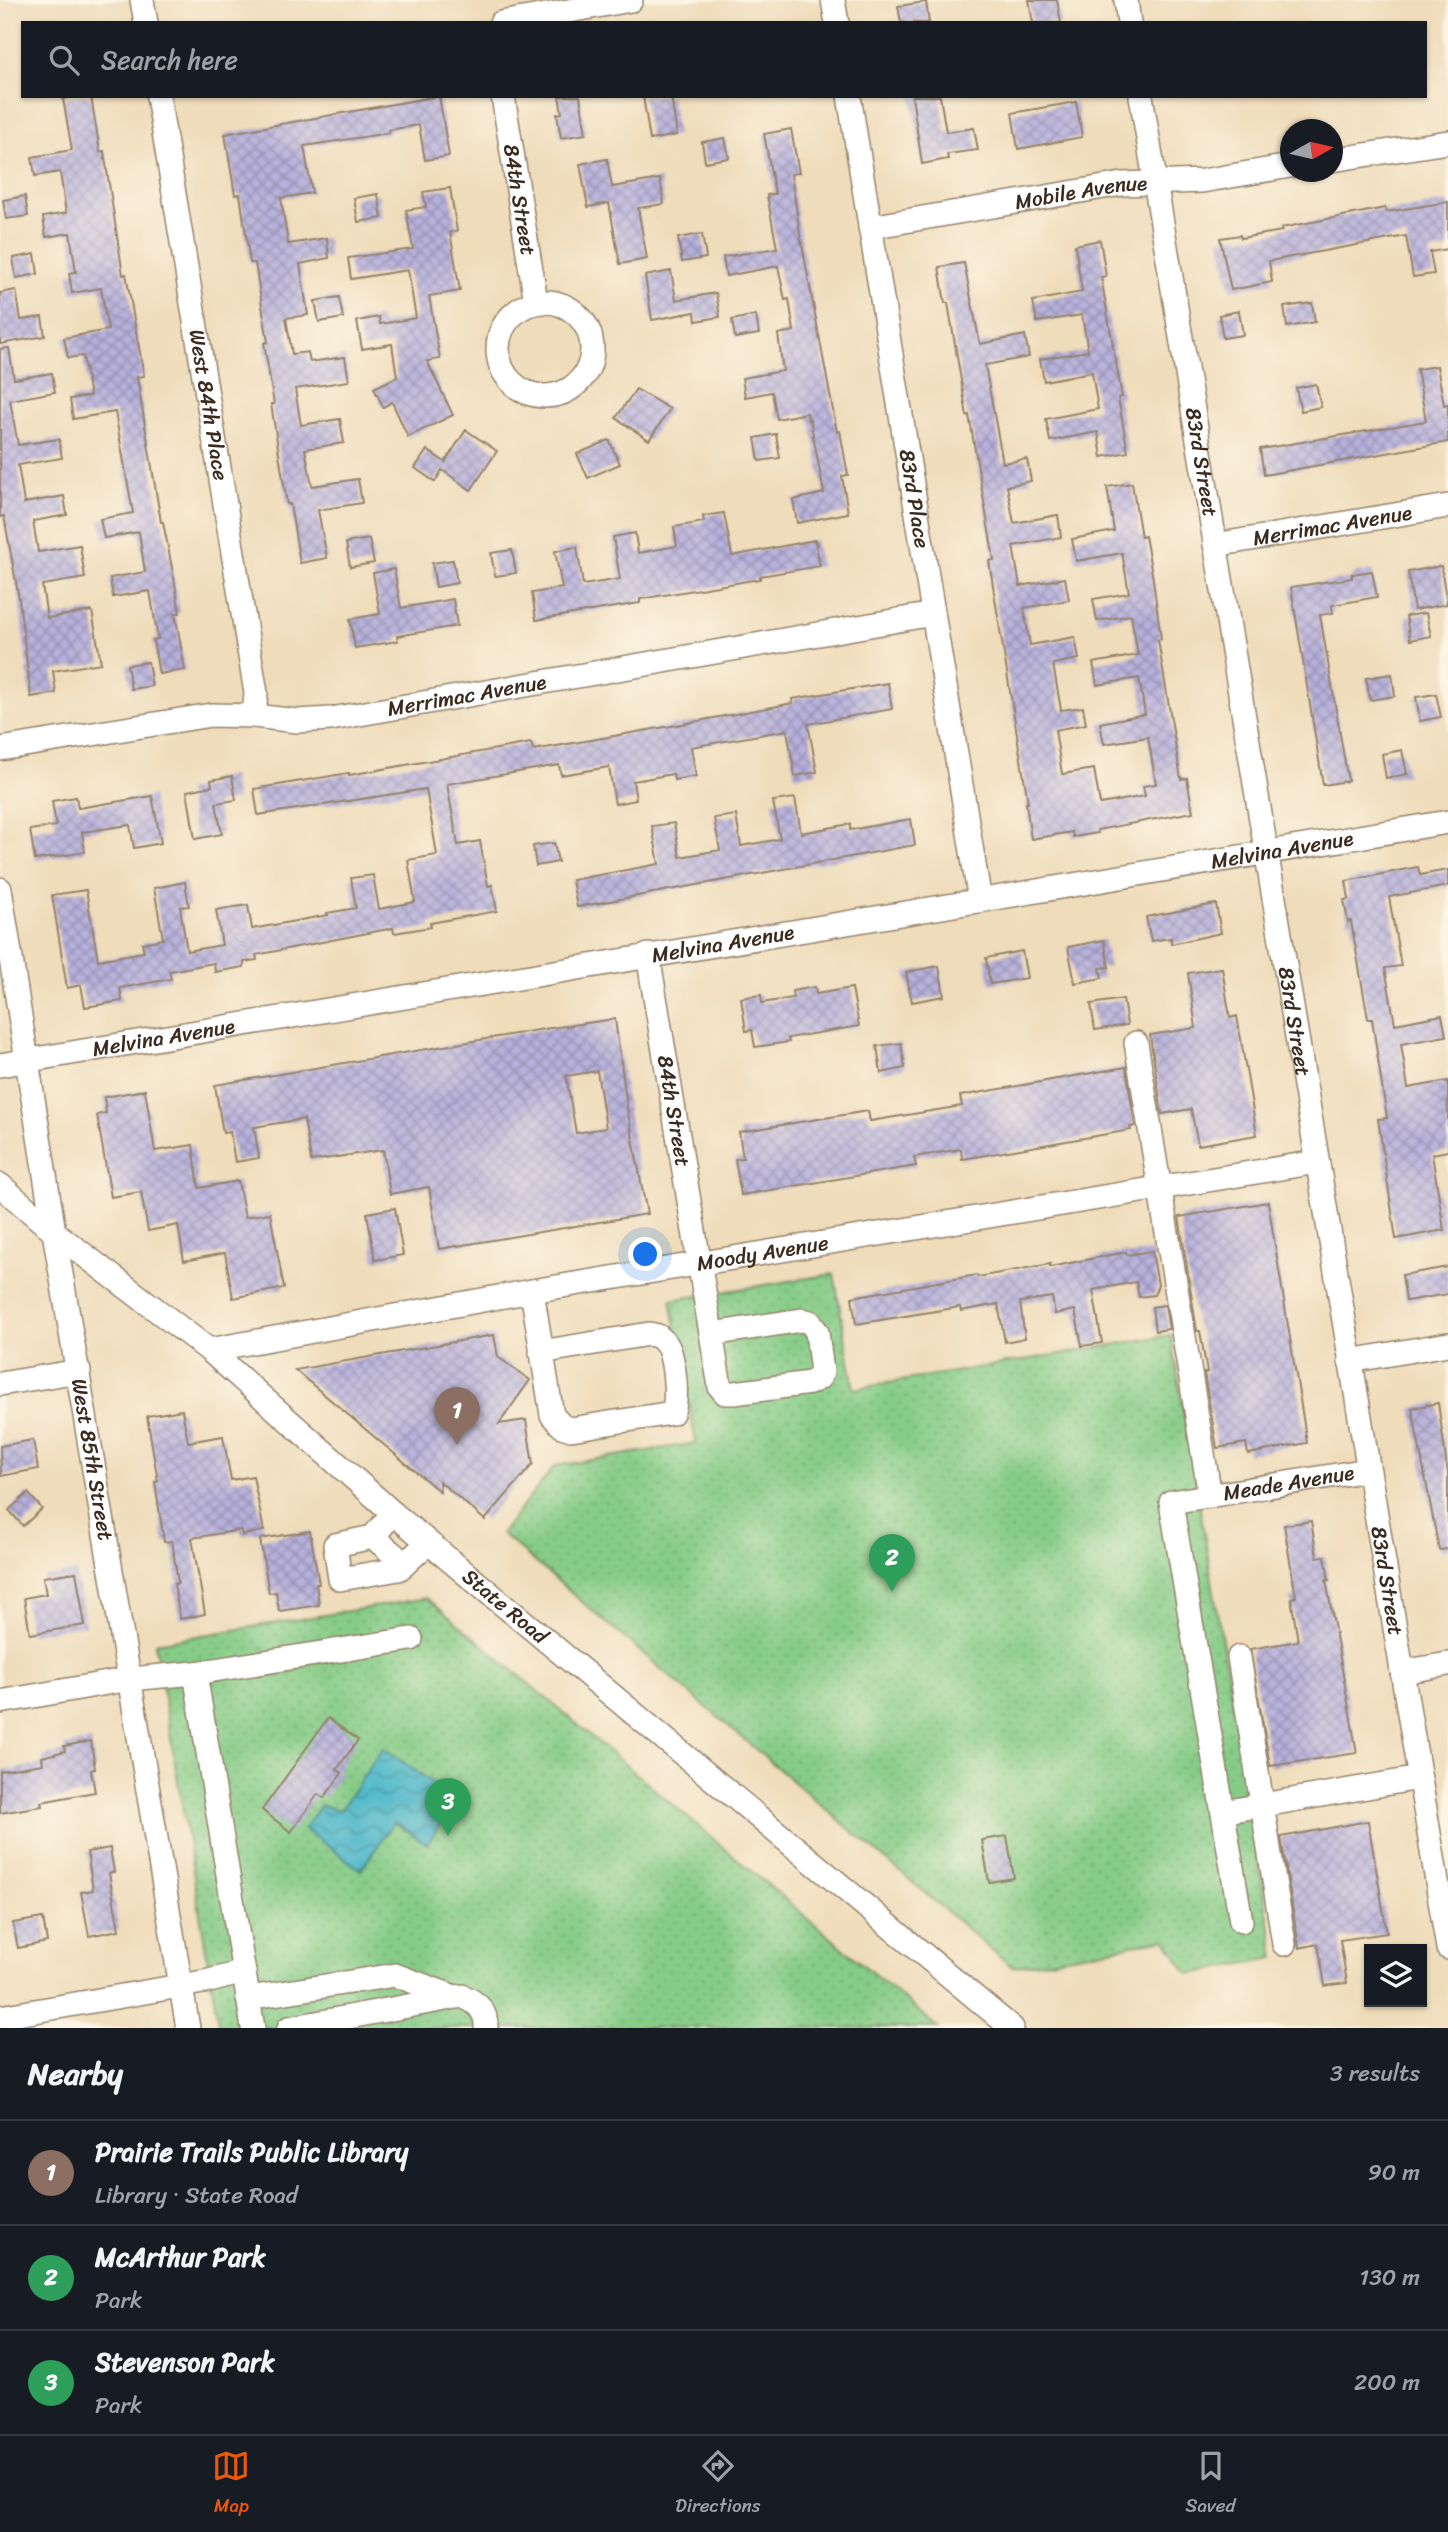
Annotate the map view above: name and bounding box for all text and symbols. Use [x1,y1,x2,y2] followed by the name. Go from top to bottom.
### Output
[21,21,1427,98] search box
[101,37,238,83] text: Search here
[45,41,83,79] icon: search
[1280,119,1343,182] north arrow
[492,141,547,258] street label: 84th Street
[1012,164,1148,221] street label: Mobile Avenue
[178,326,240,483] street label: West 84th Place
[1174,404,1229,520] street label: 83rd Street
[888,446,941,551] street label: 83rd Place
[1250,493,1415,557] street label: Merrimac Avenue
[384,663,549,728] street label: Merrimac Avenue
[1208,819,1356,880] street label: Melvina Avenue
[649,913,797,974] street label: Melvina Avenue
[1267,964,1322,1079] street label: 83rd Street
[90,1007,238,1068] street label: Melvina Avenue
[646,1052,702,1169] street label: 84th Street
[694,1224,831,1283] street label: Moody Avenue
[628,1237,662,1271] your location
[60,1376,125,1543] street label: West 85th Street
[434,1387,480,1445] pin: 1
[1220,1454,1357,1512] street label: Meade Avenue
[1359,1523,1415,1638] street label: 83rd Street
[869,1534,915,1592] pin: 2
[453,1559,558,1655] street label: State Road
[425,1778,471,1836] pin: 3
[1364,1944,1427,2007] map controls
[1364,1944,1427,2007] button: layers
[28,2047,123,2101] text: Nearby
[1330,2053,1420,2094] text: 3 results
[95,2129,408,2175] text: Prairie Trails Public Library
[46,2152,56,2193] text: 1
[1368,2152,1420,2193] text: 90 m
[95,2175,298,2216] text: Library · State Road
[95,2234,266,2280] text: McArthur Park
[44,2257,58,2298] text: 2
[1359,2257,1420,2298] text: 130 m
[95,2280,142,2321] text: Park
[95,2339,275,2385] text: Stevenson Park
[45,2362,57,2403] text: 3
[1354,2362,1420,2403] text: 200 m
[95,2385,142,2426] text: Park
[212,2447,250,2522] tab: Map
[675,2447,761,2522] tab: Directions
[1185,2447,1236,2522] tab: Saved

